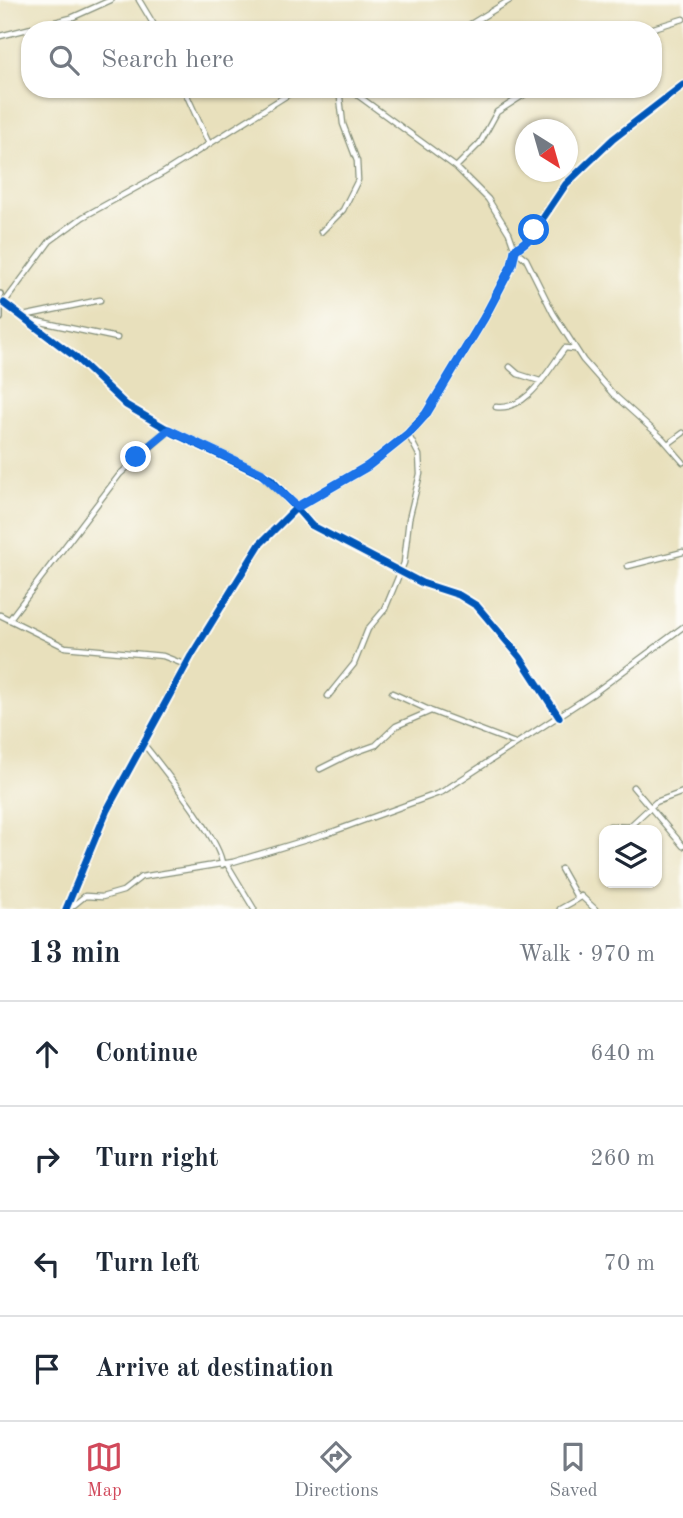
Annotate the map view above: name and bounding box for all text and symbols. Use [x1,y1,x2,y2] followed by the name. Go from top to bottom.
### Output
[21,21,662,98] search box
[45,41,83,79] icon: search
[101,47,234,73] text: Search here
[515,119,578,182] north arrow
[518,214,549,245] route start
[120,441,151,472] route end
[599,825,662,888] map controls
[599,825,662,888] button: layers
[28,939,121,969] text: 13 min
[519,943,655,966] text: Walk · 970 m
[28,1035,66,1073] icon: ahead
[95,1041,198,1067] text: Continue
[590,1042,655,1065] text: 640 m
[28,1140,66,1178] icon: right
[95,1146,218,1172] text: Turn right
[590,1147,655,1170] text: 260 m
[28,1245,66,1283] icon: left
[95,1251,200,1277] text: Turn left
[604,1252,655,1275] text: 70 m
[28,1350,66,1388] icon: arrive
[95,1356,334,1382] text: Arrive at destination
[85,1438,123,1503] tab: Map
[294,1438,379,1503] tab: Directions
[549,1438,598,1503] tab: Saved

